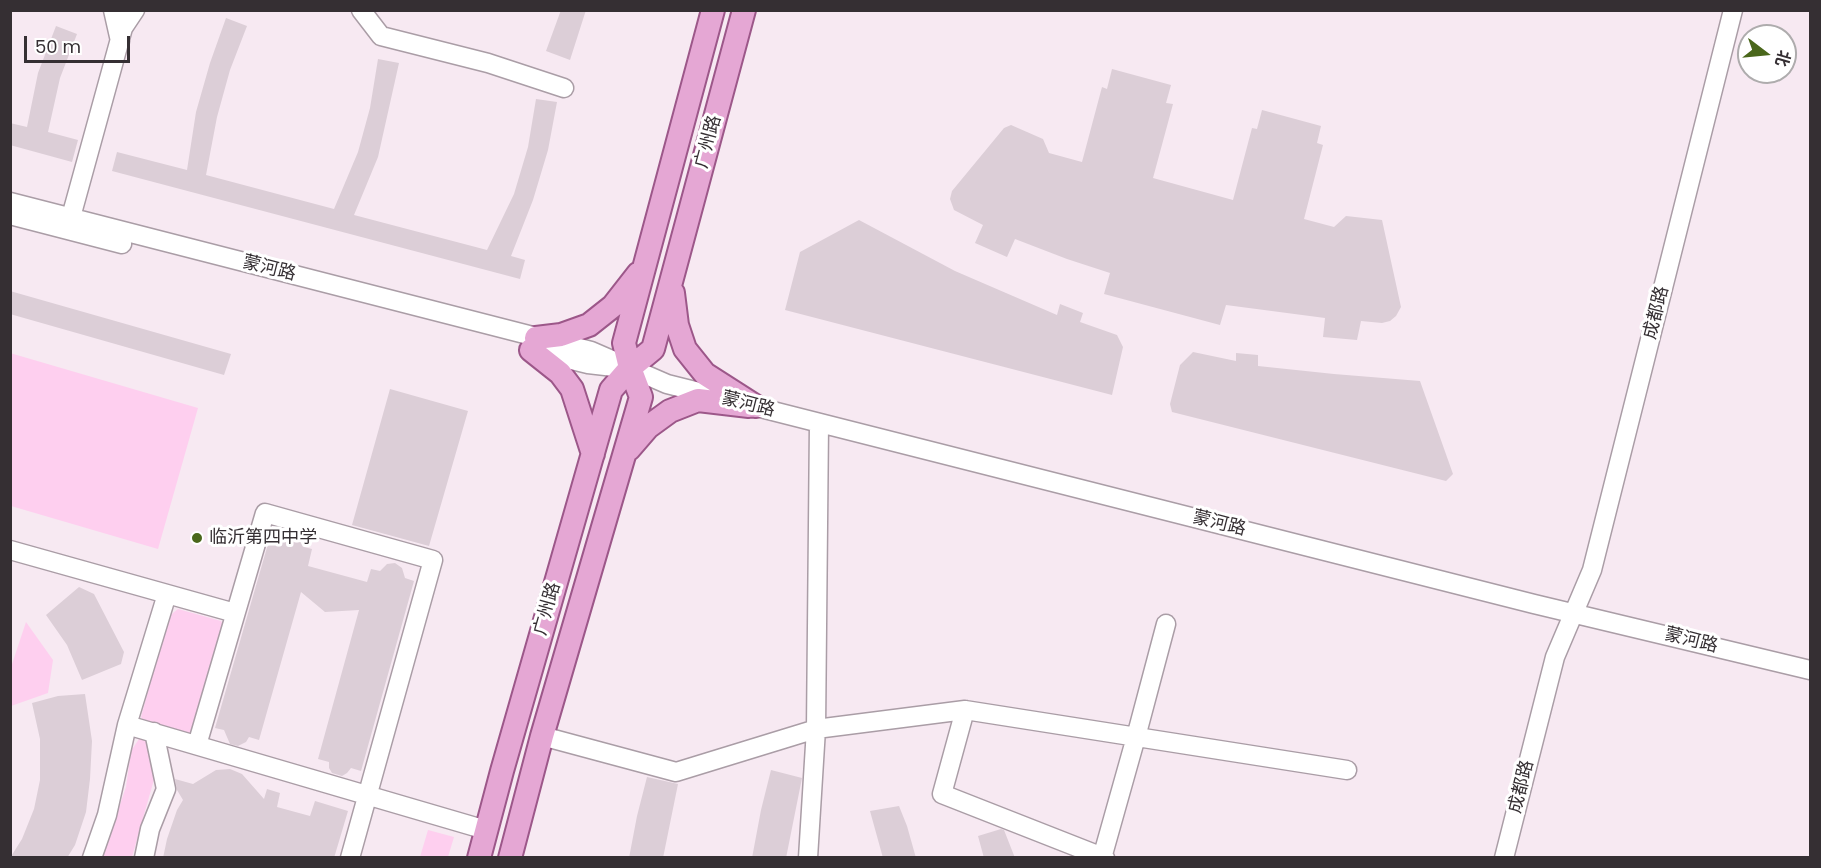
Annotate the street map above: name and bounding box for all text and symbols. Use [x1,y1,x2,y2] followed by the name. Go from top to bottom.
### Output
[27,24,134,62] scale bar
[1737,24,1797,84] north arrow
[35,34,81,59] text: 50 m
[1770,48,1796,69] text: 北
[692,113,726,171] street label: 广州路
[240,252,298,286] street label: 蒙河路
[1640,284,1674,342] street label: 成都路
[719,388,777,422] street label: 蒙河路
[1190,507,1248,541] street label: 蒙河路
[209,527,317,549] place label: 临沂第四中学
[190,531,204,545] marker: 临沂第四中学
[530,580,566,638] street label: 广州路
[1662,624,1720,658] street label: 蒙河路
[1505,758,1539,816] street label: 成都路

